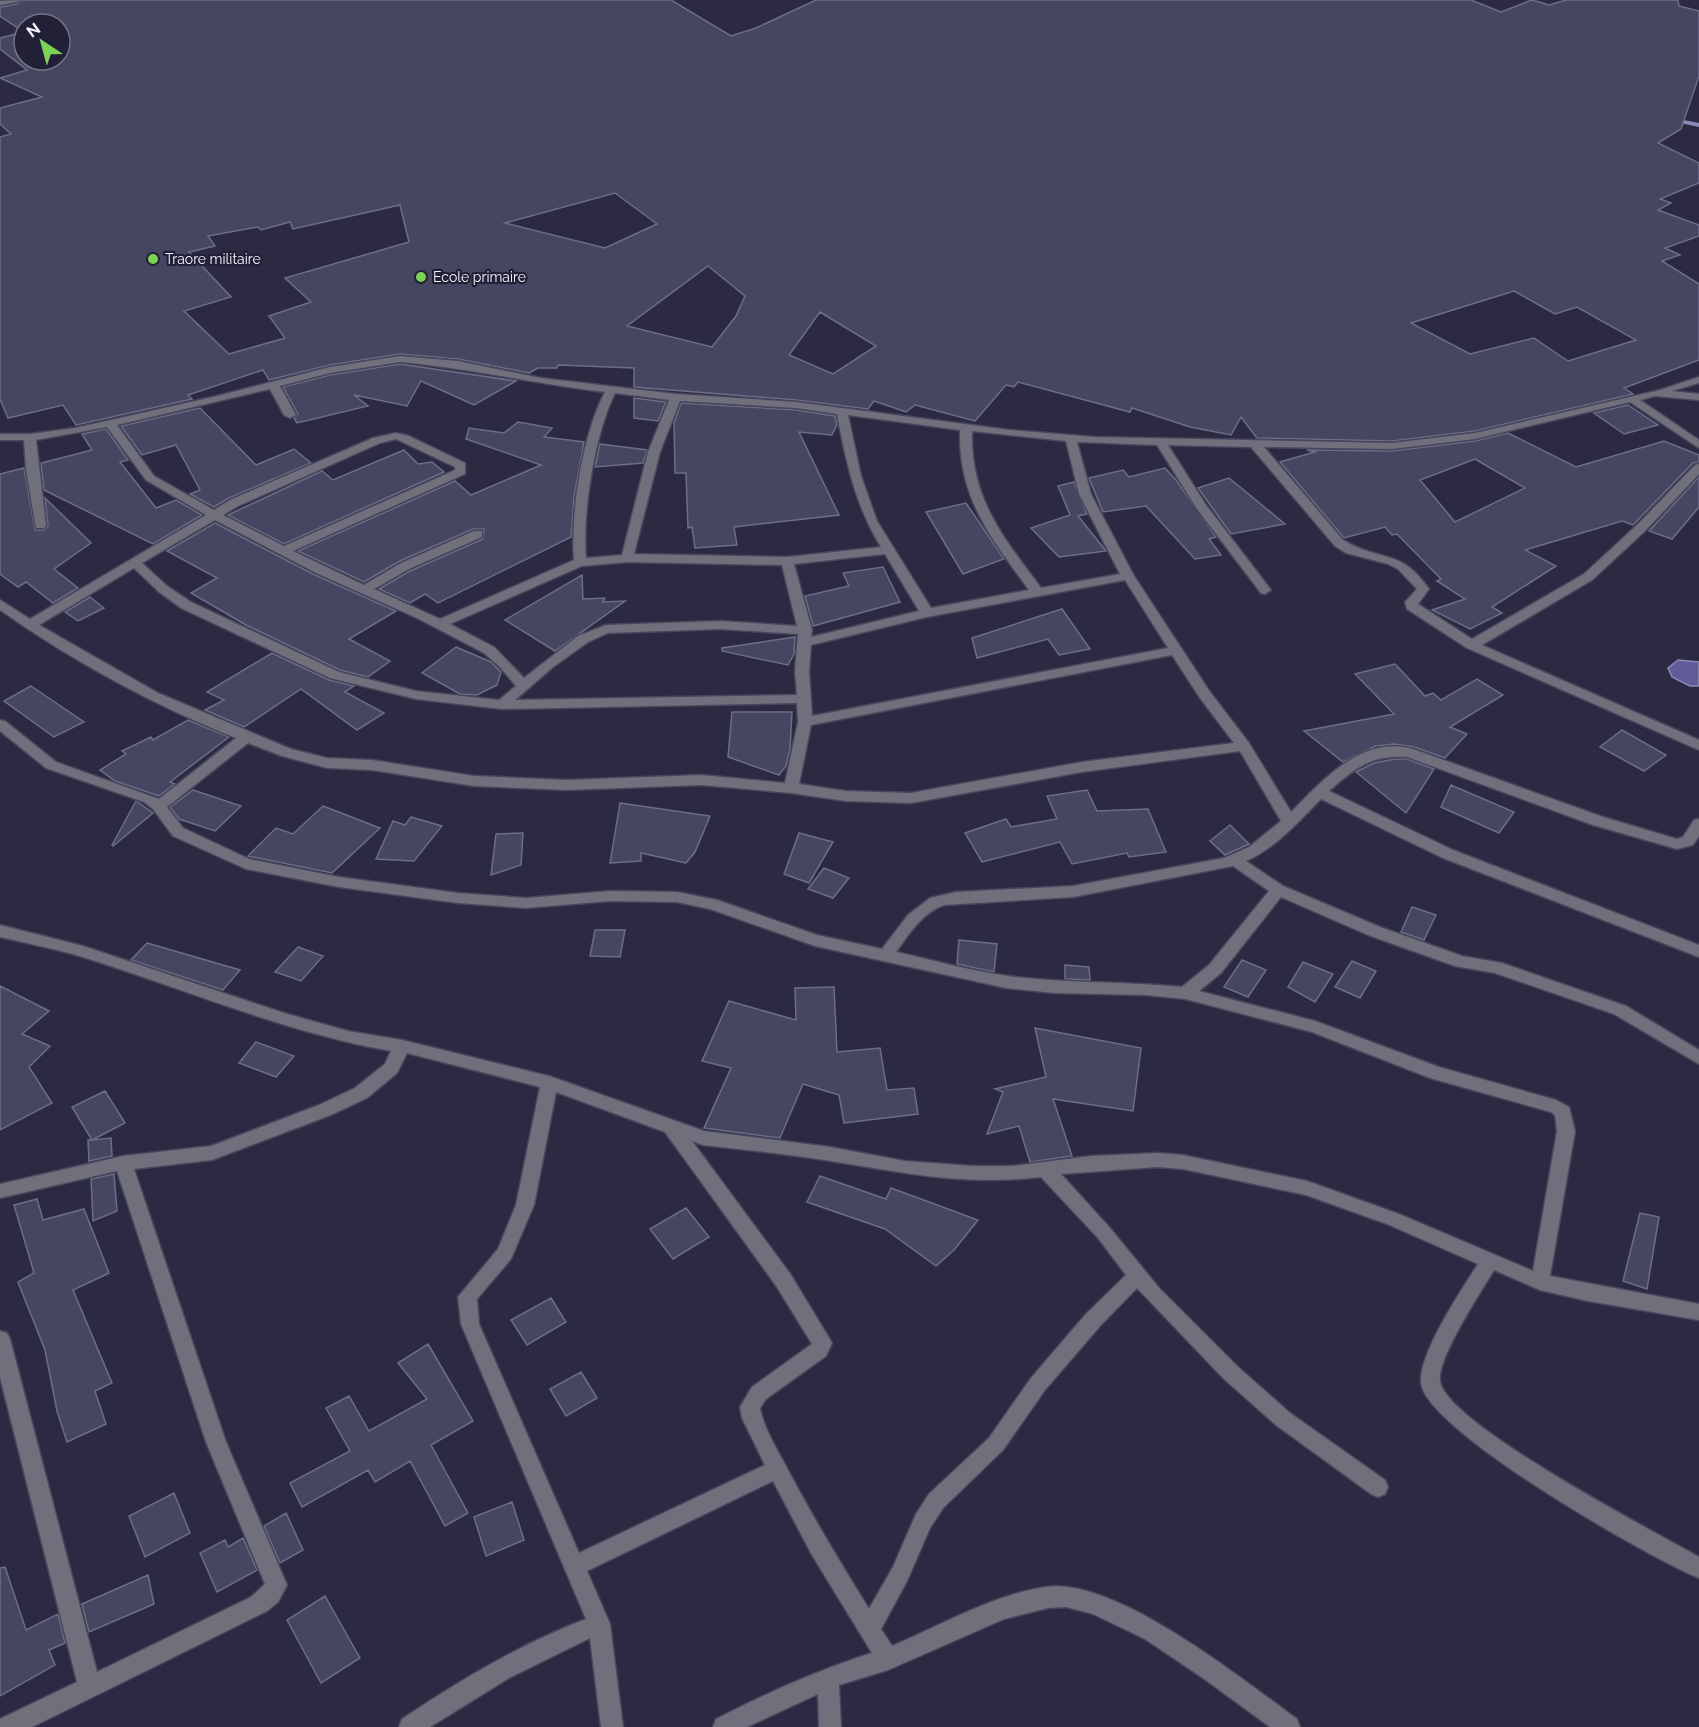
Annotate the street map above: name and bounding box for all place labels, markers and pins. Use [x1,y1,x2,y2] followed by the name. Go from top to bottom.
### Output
[165,251,261,267] place label: Traore militaire
[146,252,160,266] marker: Traore militaire
[433,269,526,285] place label: Ecole primaire
[414,270,428,284] marker: Ecole primaire

